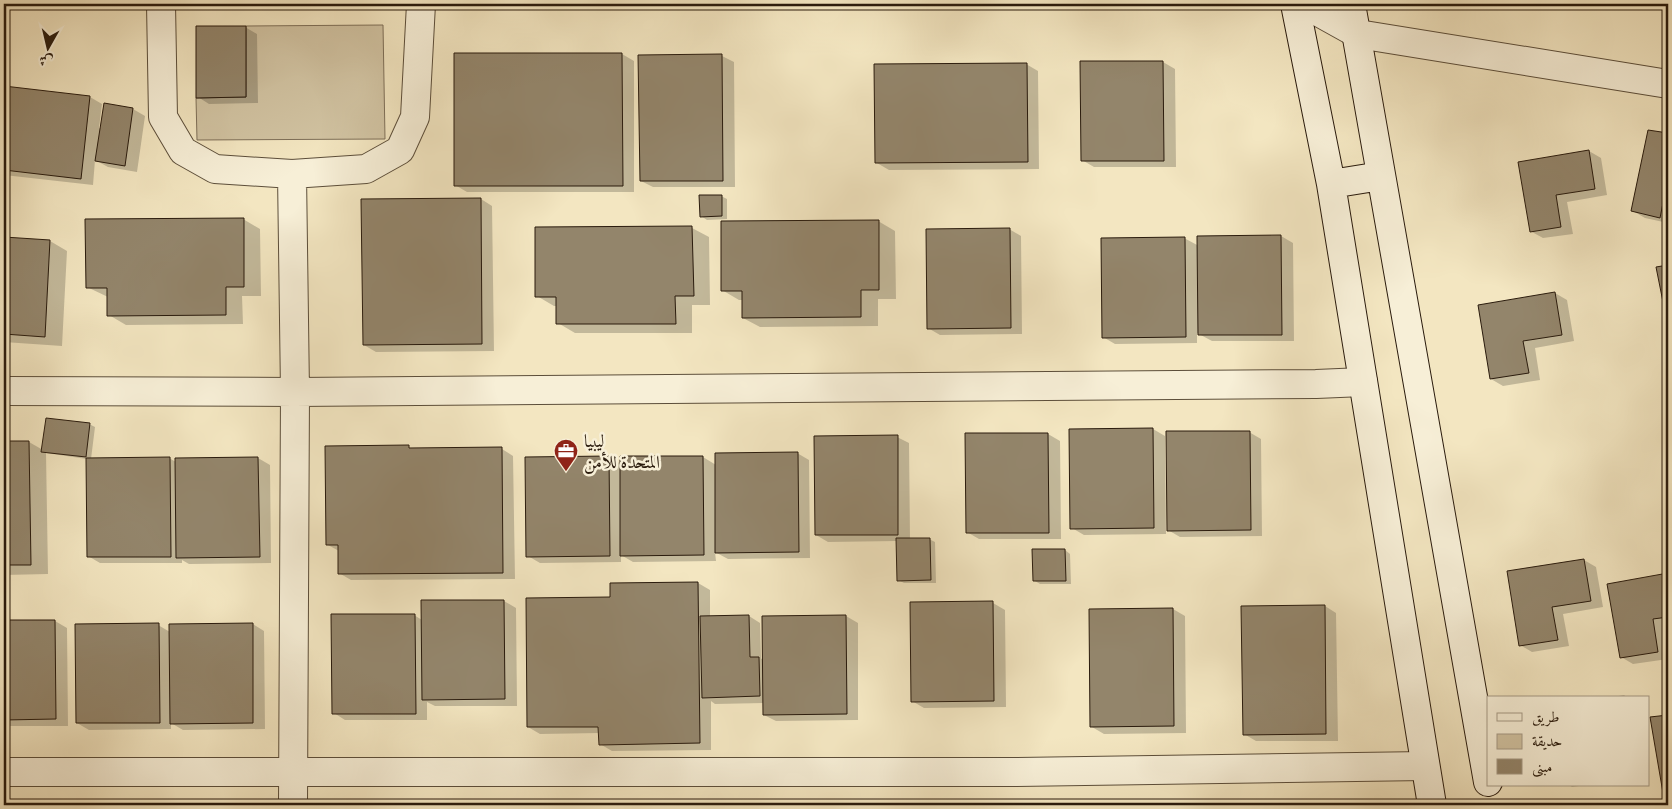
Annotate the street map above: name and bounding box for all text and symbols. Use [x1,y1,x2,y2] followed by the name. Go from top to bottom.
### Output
[22,22,72,72] north arrow
[38,49,55,70] text: ش
[584,430,660,476] place label: ليبيا المتحدة للأمن
[553,438,579,472] office icon: ليبيا المتحدة للأمن
[1487,696,1650,786] legend
[1532,708,1559,729] text: طريق
[1532,732,1562,753] text: حديقة
[1532,758,1552,779] text: مبنى

